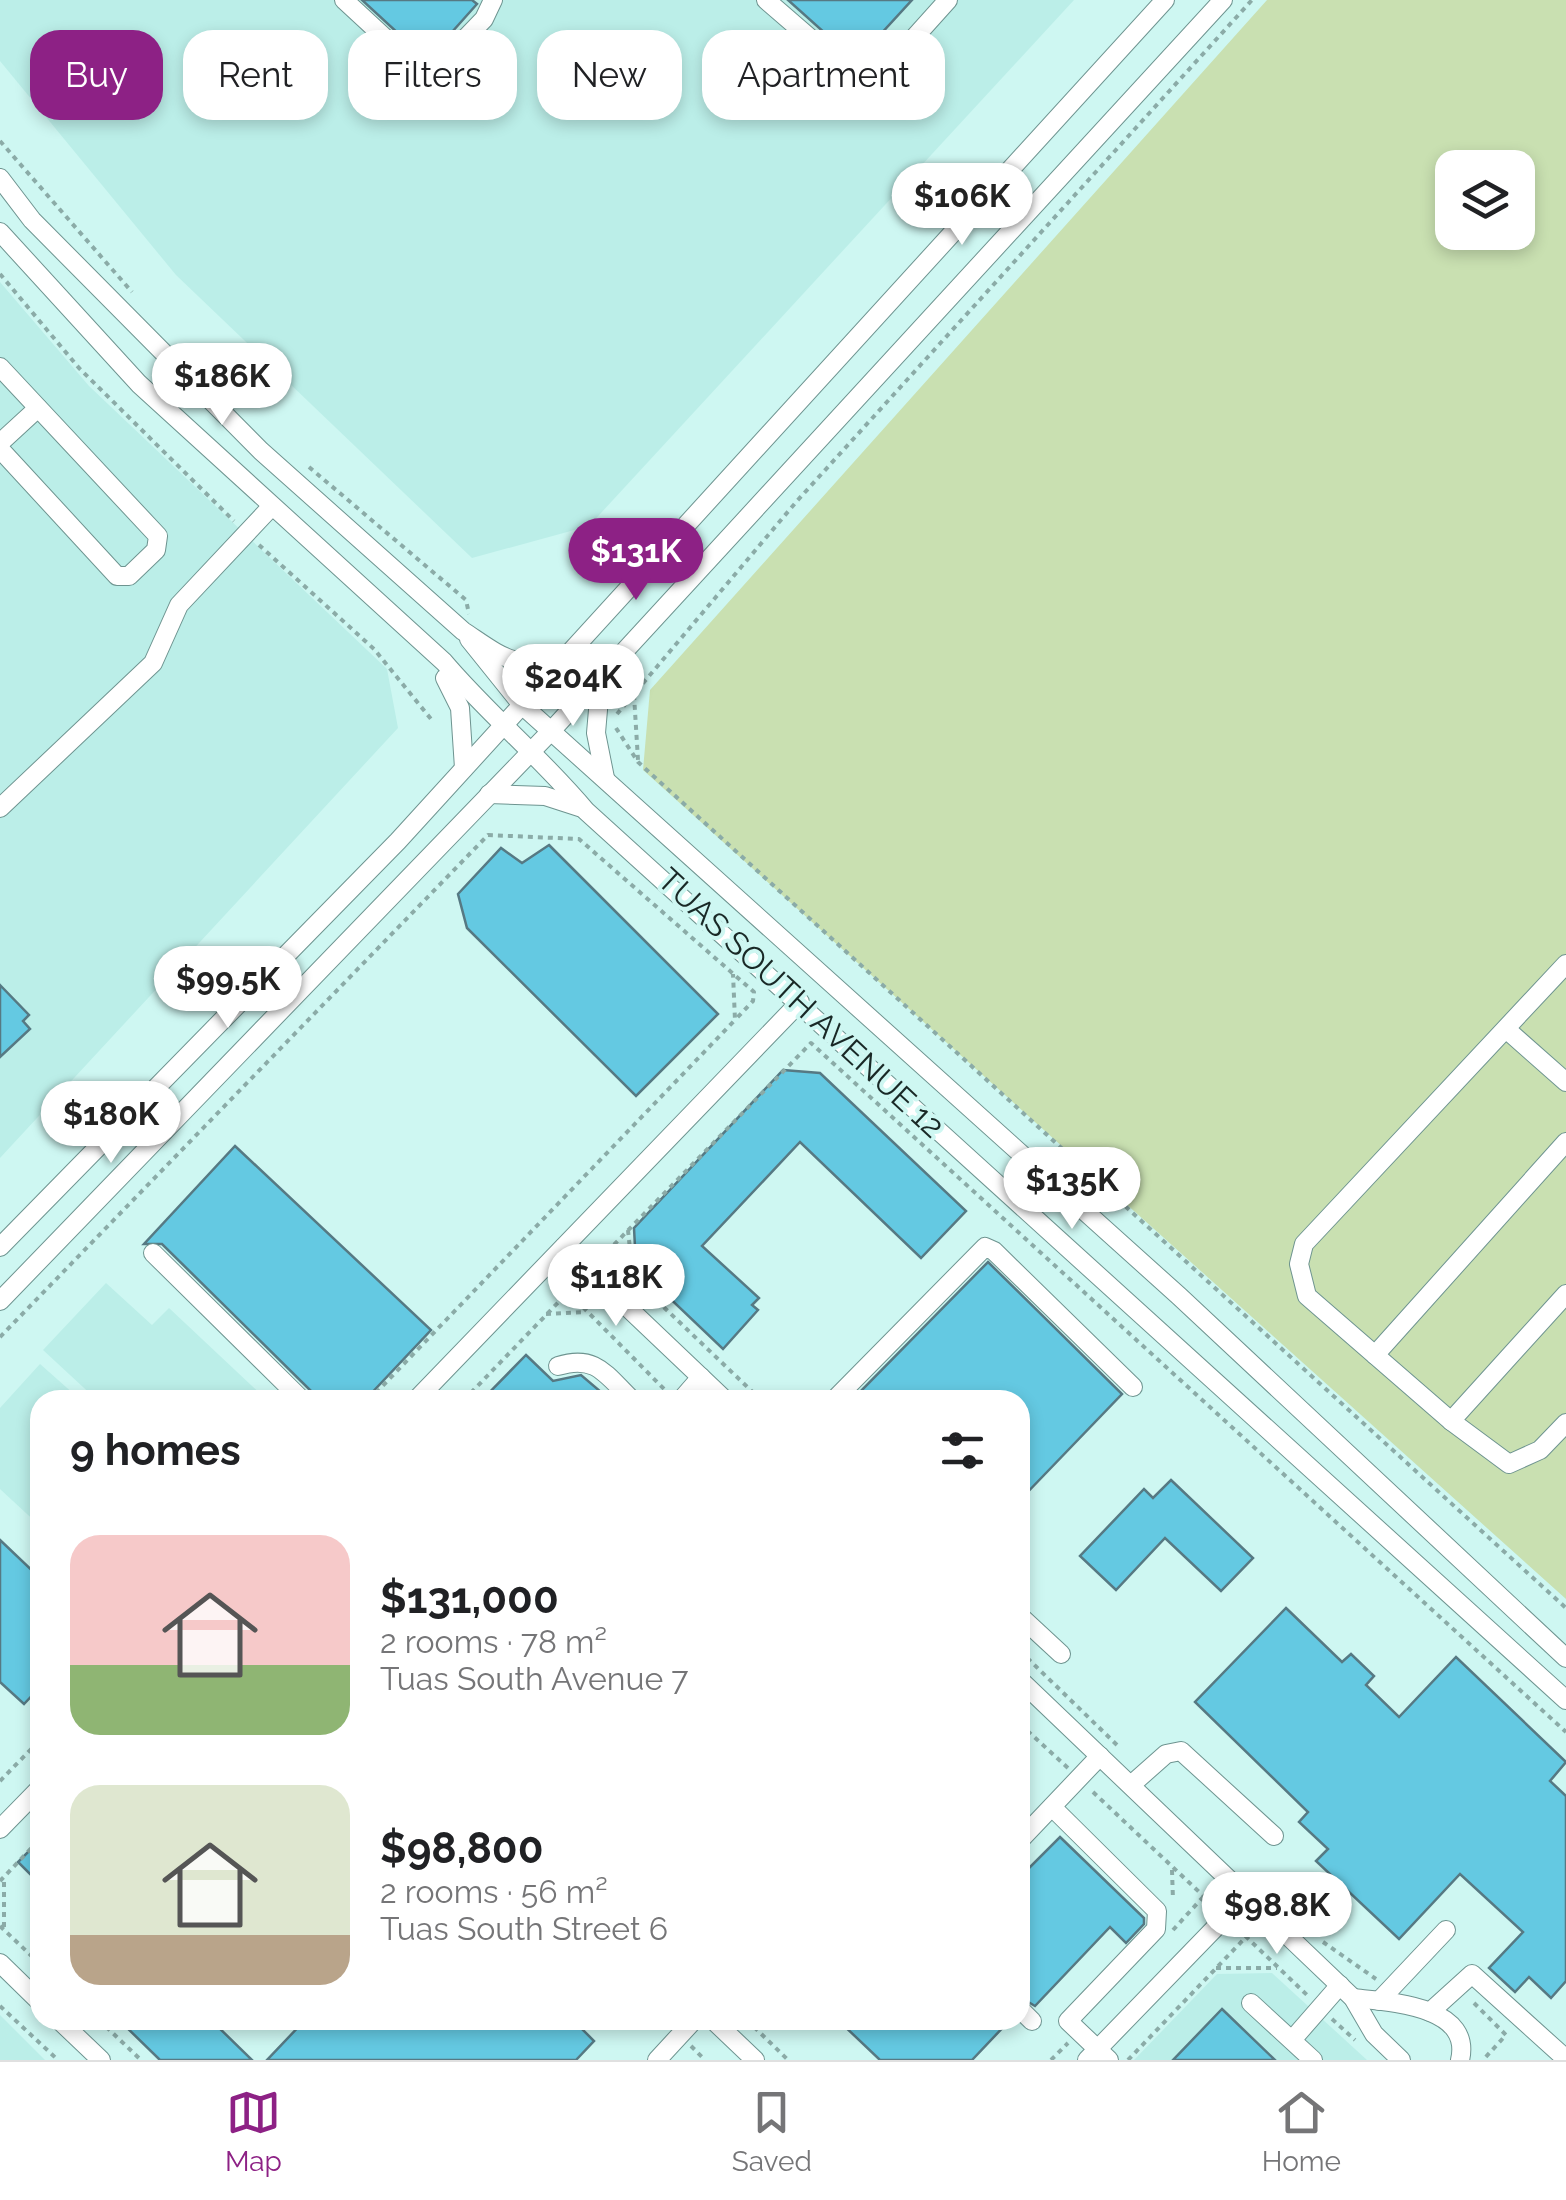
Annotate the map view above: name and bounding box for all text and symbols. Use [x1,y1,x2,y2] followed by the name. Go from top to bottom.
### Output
[30,30,163,120] chip: Buy
[183,30,328,120] chip: Rent
[348,30,517,120] chip: Filters
[537,30,682,120] chip: New
[702,30,945,120] chip: Apartment
[1435,150,1535,250] map controls
[1435,150,1535,250] button: layers
[892,163,1032,248] pin: $106K
[914,177,1010,214] text: $106K
[152,343,292,428] pin: $186K
[174,357,270,394] text: $186K
[566,518,706,603] pin: $131K
[590,532,682,569] text: $131K
[503,644,643,729] pin: $204K
[524,658,622,695] text: $204K
[651,860,952,1145] street label: TUAS SOUTH AVENUE 12
[147,946,309,1031] pin: $99.5K
[176,960,280,997] text: $99.5K
[41,1081,181,1166] pin: $180K
[63,1095,159,1132] text: $180K
[1002,1147,1142,1232] pin: $135K
[1025,1161,1119,1198] text: $135K
[546,1244,686,1329] pin: $118K
[570,1258,662,1295] text: $118K
[935,1423,990,1478] icon: filters
[70,1426,241,1475] text: 9 homes
[380,1574,559,1623] text: $131,000
[150,1575,270,1695] icon: home
[380,1623,607,1660] text: 2 rooms · 78 m²
[380,1660,689,1697] text: Tuas South Avenue 7
[380,1824,543,1873] text: $98,800
[150,1825,270,1945] icon: home
[1196,1872,1358,1957] pin: $98.8K
[380,1873,608,1910] text: 2 rooms · 56 m²
[1224,1886,1330,1923] text: $98.8K
[380,1910,668,1947] text: Tuas South Street 6
[225,2085,282,2178] tab: Map
[732,2085,812,2178] tab: Saved
[1262,2085,1341,2178] tab: Home

